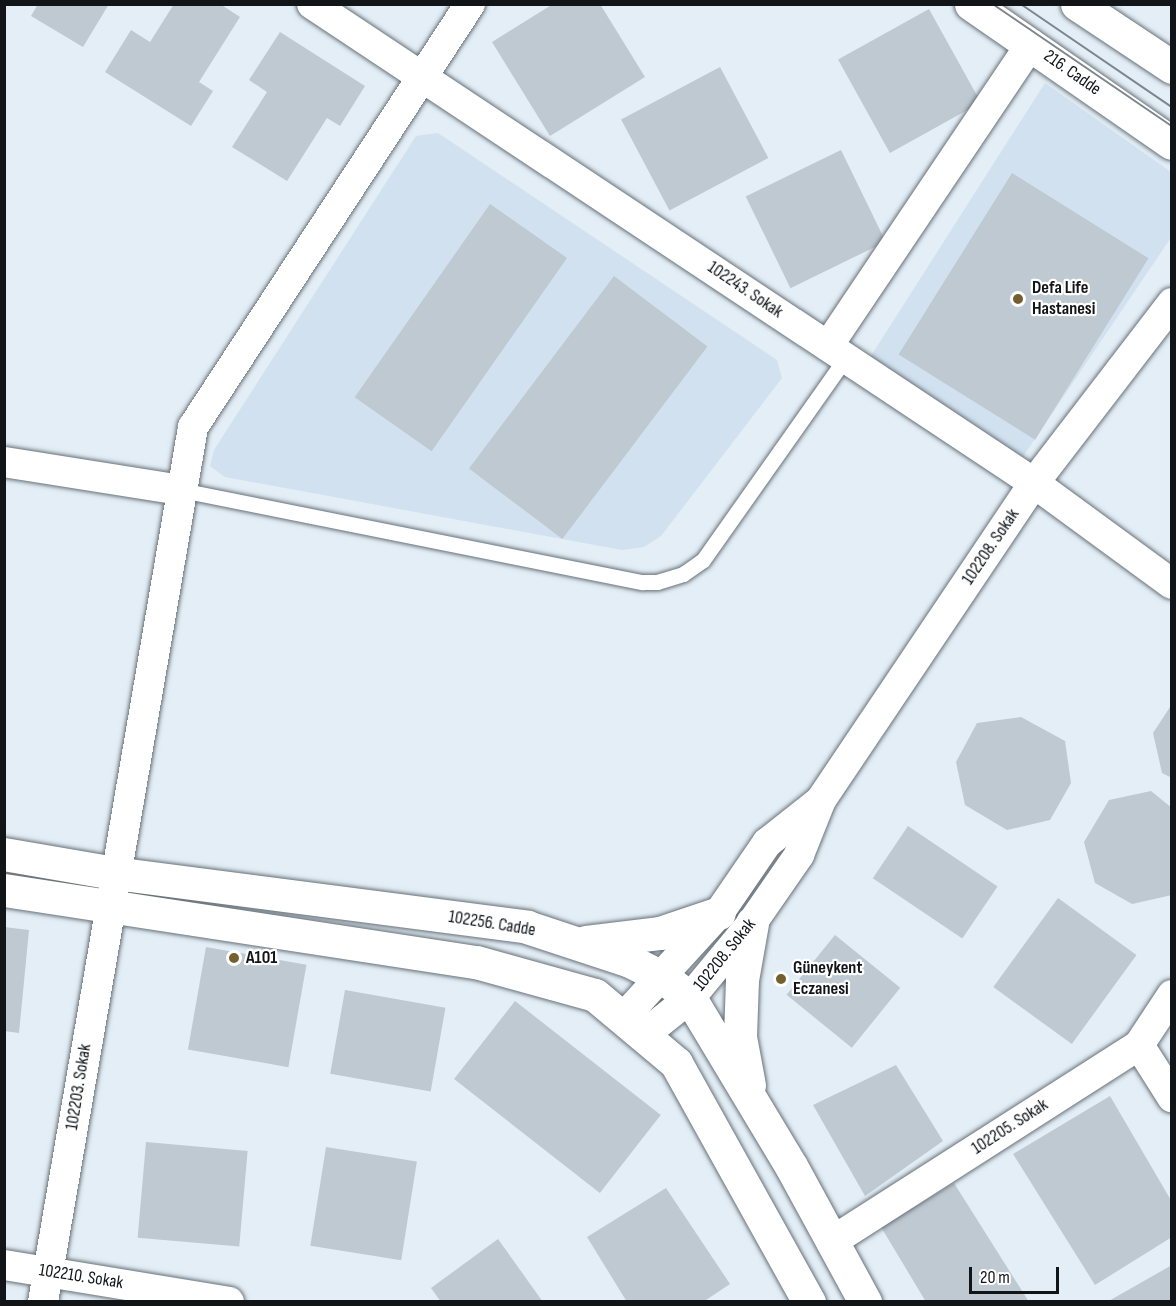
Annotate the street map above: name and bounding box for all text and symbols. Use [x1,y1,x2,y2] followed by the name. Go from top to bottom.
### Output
[1039,45,1105,101] street label: 216. Cadde
[703,257,787,323] street label: 102243. Sokak
[1032,278,1095,320] place label: Defa Life Hastanesi
[1009,290,1027,308] marker: Defa Life Hastanesi
[958,505,1024,589] street label: 102208. Sokak
[447,906,537,942] street label: 102256. Cadde
[689,914,761,996] street label: 102208. Sokak
[246,947,277,969] place label: A101
[227,951,241,965] marker: A101
[793,958,862,1000] place label: Güneykent Eczanesi
[774,972,788,986] marker: Güneykent Eczanesi
[62,1042,96,1132] street label: 102203. Sokak
[968,1094,1052,1160] street label: 102205. Sokak
[972,1255,1062,1293] scale bar
[37,1260,125,1294] street label: 102210. Sokak
[980,1267,1010,1288] text: 20 m

